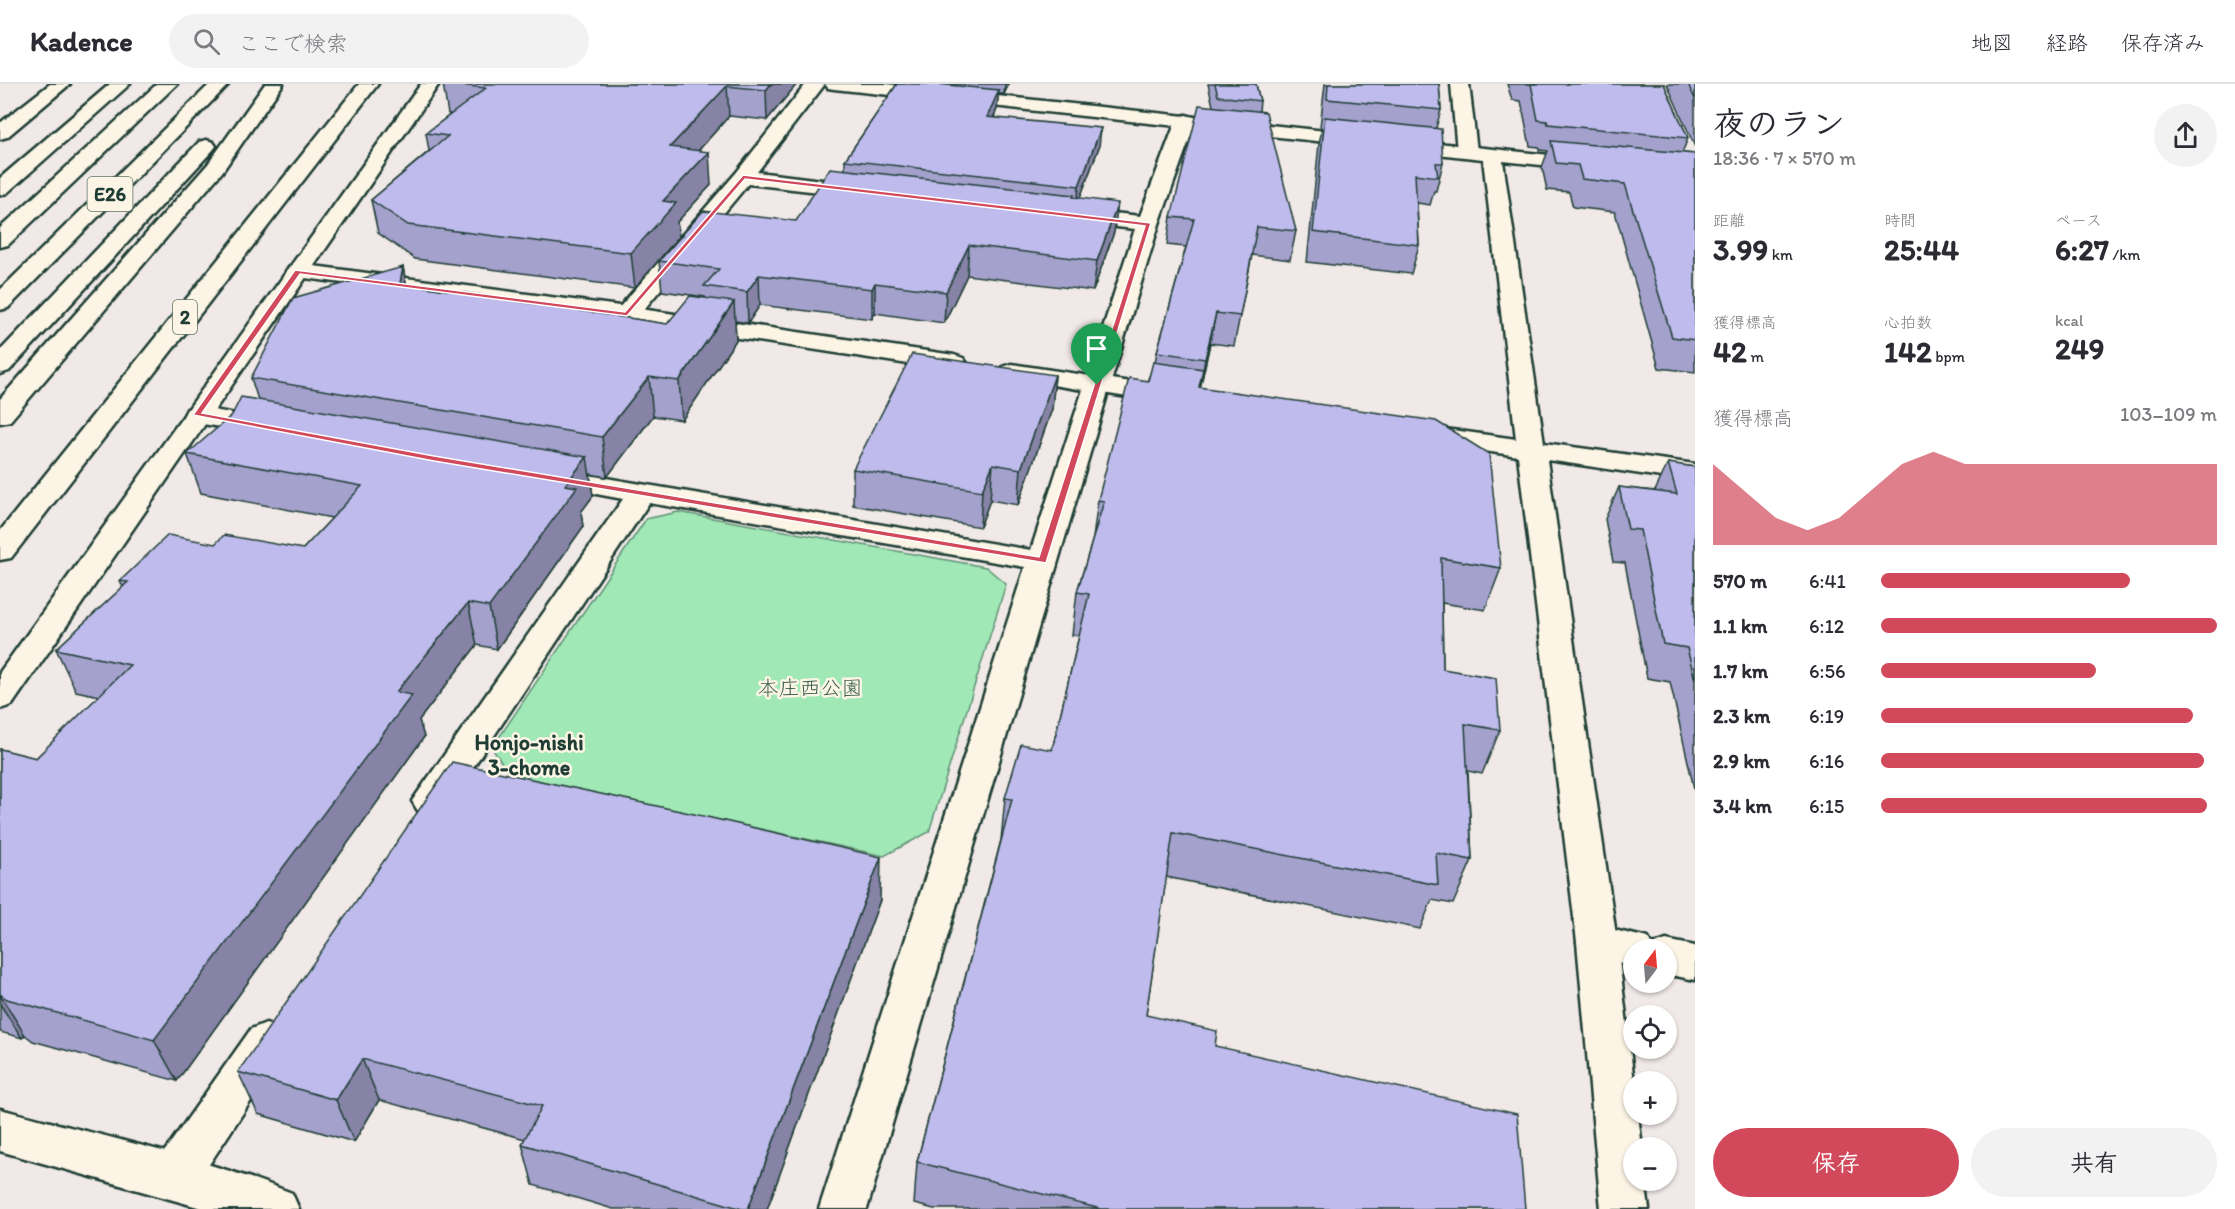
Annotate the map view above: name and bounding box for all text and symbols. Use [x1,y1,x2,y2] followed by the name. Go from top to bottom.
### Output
[169,14,589,68] search box
[30,24,133,58] text: Kadence
[190,25,223,58] icon: search
[238,30,348,57] text: ここで検索
[1971,30,2013,55] text: 地図
[2046,30,2088,55] text: 経路
[2121,30,2205,55] text: 保存済み
[1713,104,1845,143] text: 夜のラン
[2154,104,2217,167] button: share
[1713,146,1856,170] text: 18:36 · 7 × 570 m
[88,177,132,211] road number: E26
[1713,211,1745,230] text: 距離
[1884,211,1916,230] text: 時間
[2055,211,2102,230] text: ペース
[1713,231,1768,268] text: 3.99
[1884,231,1959,268] text: 25:44
[2055,231,2109,268] text: 6:27
[1768,245,1793,264] text: km
[2109,245,2140,264] text: /km
[173,300,197,334] road number: 2
[2055,311,2083,330] text: kcal
[1713,313,1777,332] text: 獲得標高
[1884,313,1932,332] text: 心拍数
[1071,323,1122,385] pin
[2055,330,2105,367] text: 249
[1080,332,1113,365] icon: arrive
[1713,333,1747,370] text: 42
[1884,333,1932,370] text: 142
[1747,347,1764,366] text: m
[1932,347,1965,366] text: bpm
[2120,402,2217,426] text: 103–109 m
[1713,406,1793,430] text: 獲得標高
[1713,569,1767,593] text: 570 m
[1809,569,1846,593] text: 6:41
[1713,614,1767,638] text: 1.1 km
[1809,614,1844,638] text: 6:12
[1713,659,1768,683] text: 1.7 km
[1809,659,1846,683] text: 6:56
[758,675,863,700] park label: 本庄西公園
[1713,704,1770,728] text: 2.3 km
[1809,704,1844,728] text: 6:19
[474,729,584,781] district label: Honjo-nishi 3-chome
[1713,749,1770,773] text: 2.9 km
[1809,749,1844,773] text: 6:16
[1713,794,1772,818] text: 3.4 km
[1809,794,1844,818] text: 6:15
[1623,939,1677,993] north arrow
[1623,939,1677,1191] map controls
[1623,1005,1677,1059] button: locate
[1623,1071,1677,1125] button: +
[1713,1128,1959,1197] button: 保存
[1971,1128,2217,1197] button: 共有
[1623,1137,1677,1191] button: −

